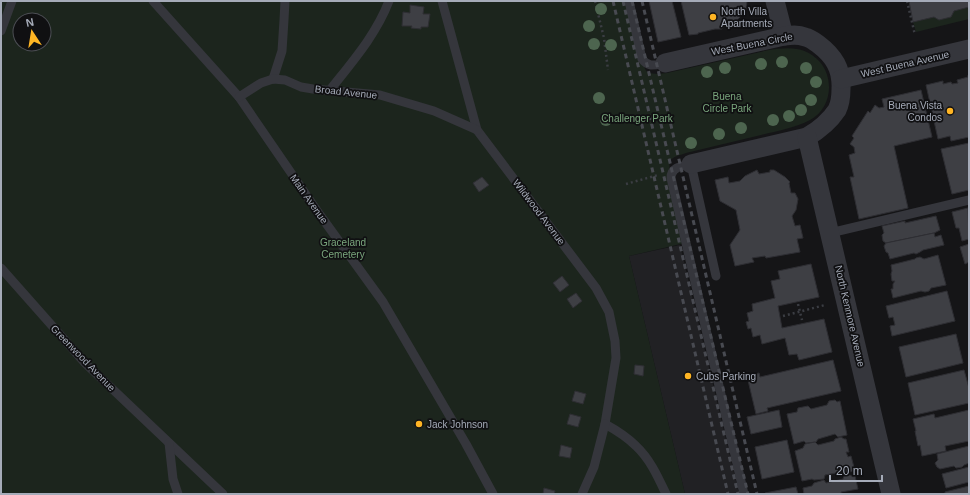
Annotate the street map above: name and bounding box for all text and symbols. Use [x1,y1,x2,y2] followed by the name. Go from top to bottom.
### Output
[721,6,772,29] place label: North Villa Apartments
[12,12,52,52] north arrow
[708,12,718,22] marker: North Villa Apartments
[25,16,35,29] text: N
[710,31,794,57] street label: West Buena Circle
[860,48,951,80] street label: West Buena Avenue
[314,83,378,101] street label: Broad Avenue
[703,91,752,114] park label: Buena Circle Park
[888,100,942,123] place label: Buena Vista Condos
[945,106,955,116] marker: Buena Vista Condos
[601,113,674,124] park label: Challenger Park
[288,172,330,226] street label: Main Avenue
[511,177,568,247] street label: Wildwood Avenue
[320,237,366,260] park label: Graceland Cemetery
[833,264,867,368] street label: North Kenmore Avenue
[49,323,118,394] street label: Greenwood Avenue
[683,371,693,381] marker: Cubs Parking
[696,371,756,382] place label: Cubs Parking
[414,419,424,429] marker: Jack Johnson
[427,419,488,430] place label: Jack Johnson
[830,457,882,483] scale bar
[836,464,863,478] text: 20 m

